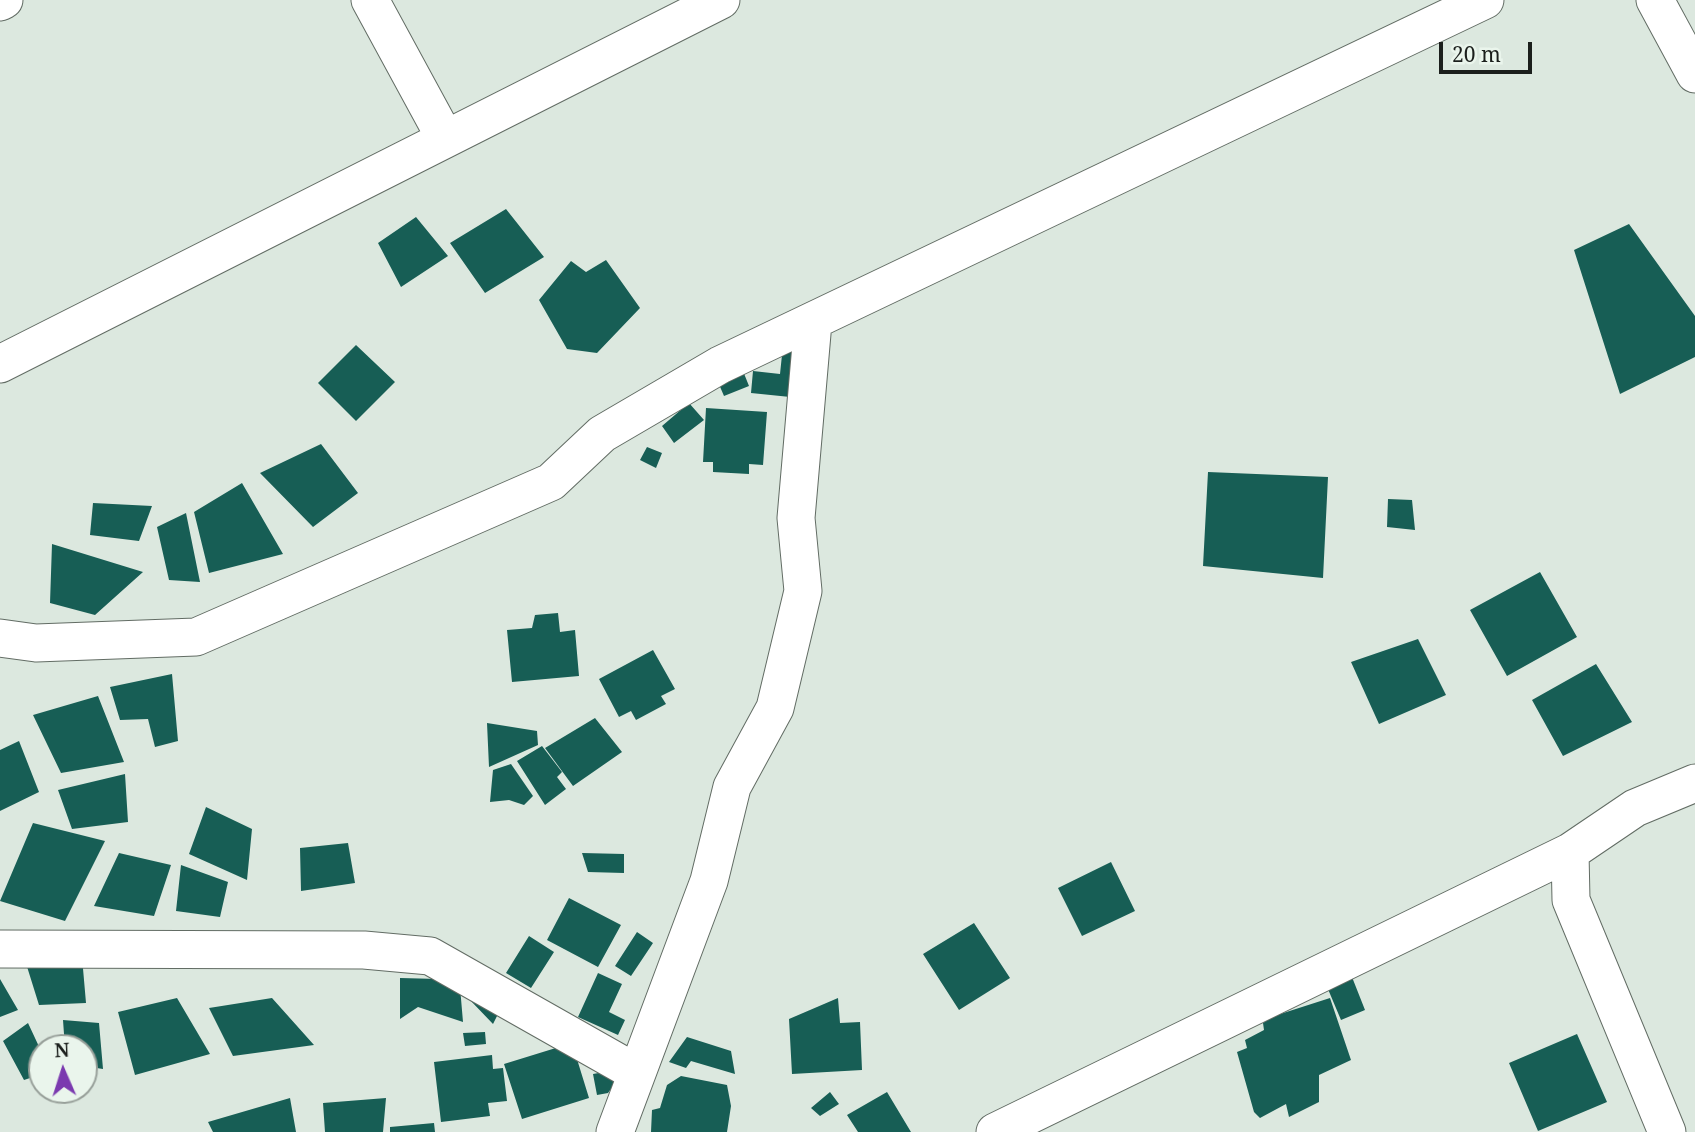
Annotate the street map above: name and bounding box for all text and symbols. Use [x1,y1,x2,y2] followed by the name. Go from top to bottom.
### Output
[1443,28,1536,72] scale bar
[1452,40,1501,68] text: 20 m
[28,1034,98,1104] north arrow
[54,1037,70,1063] text: N

